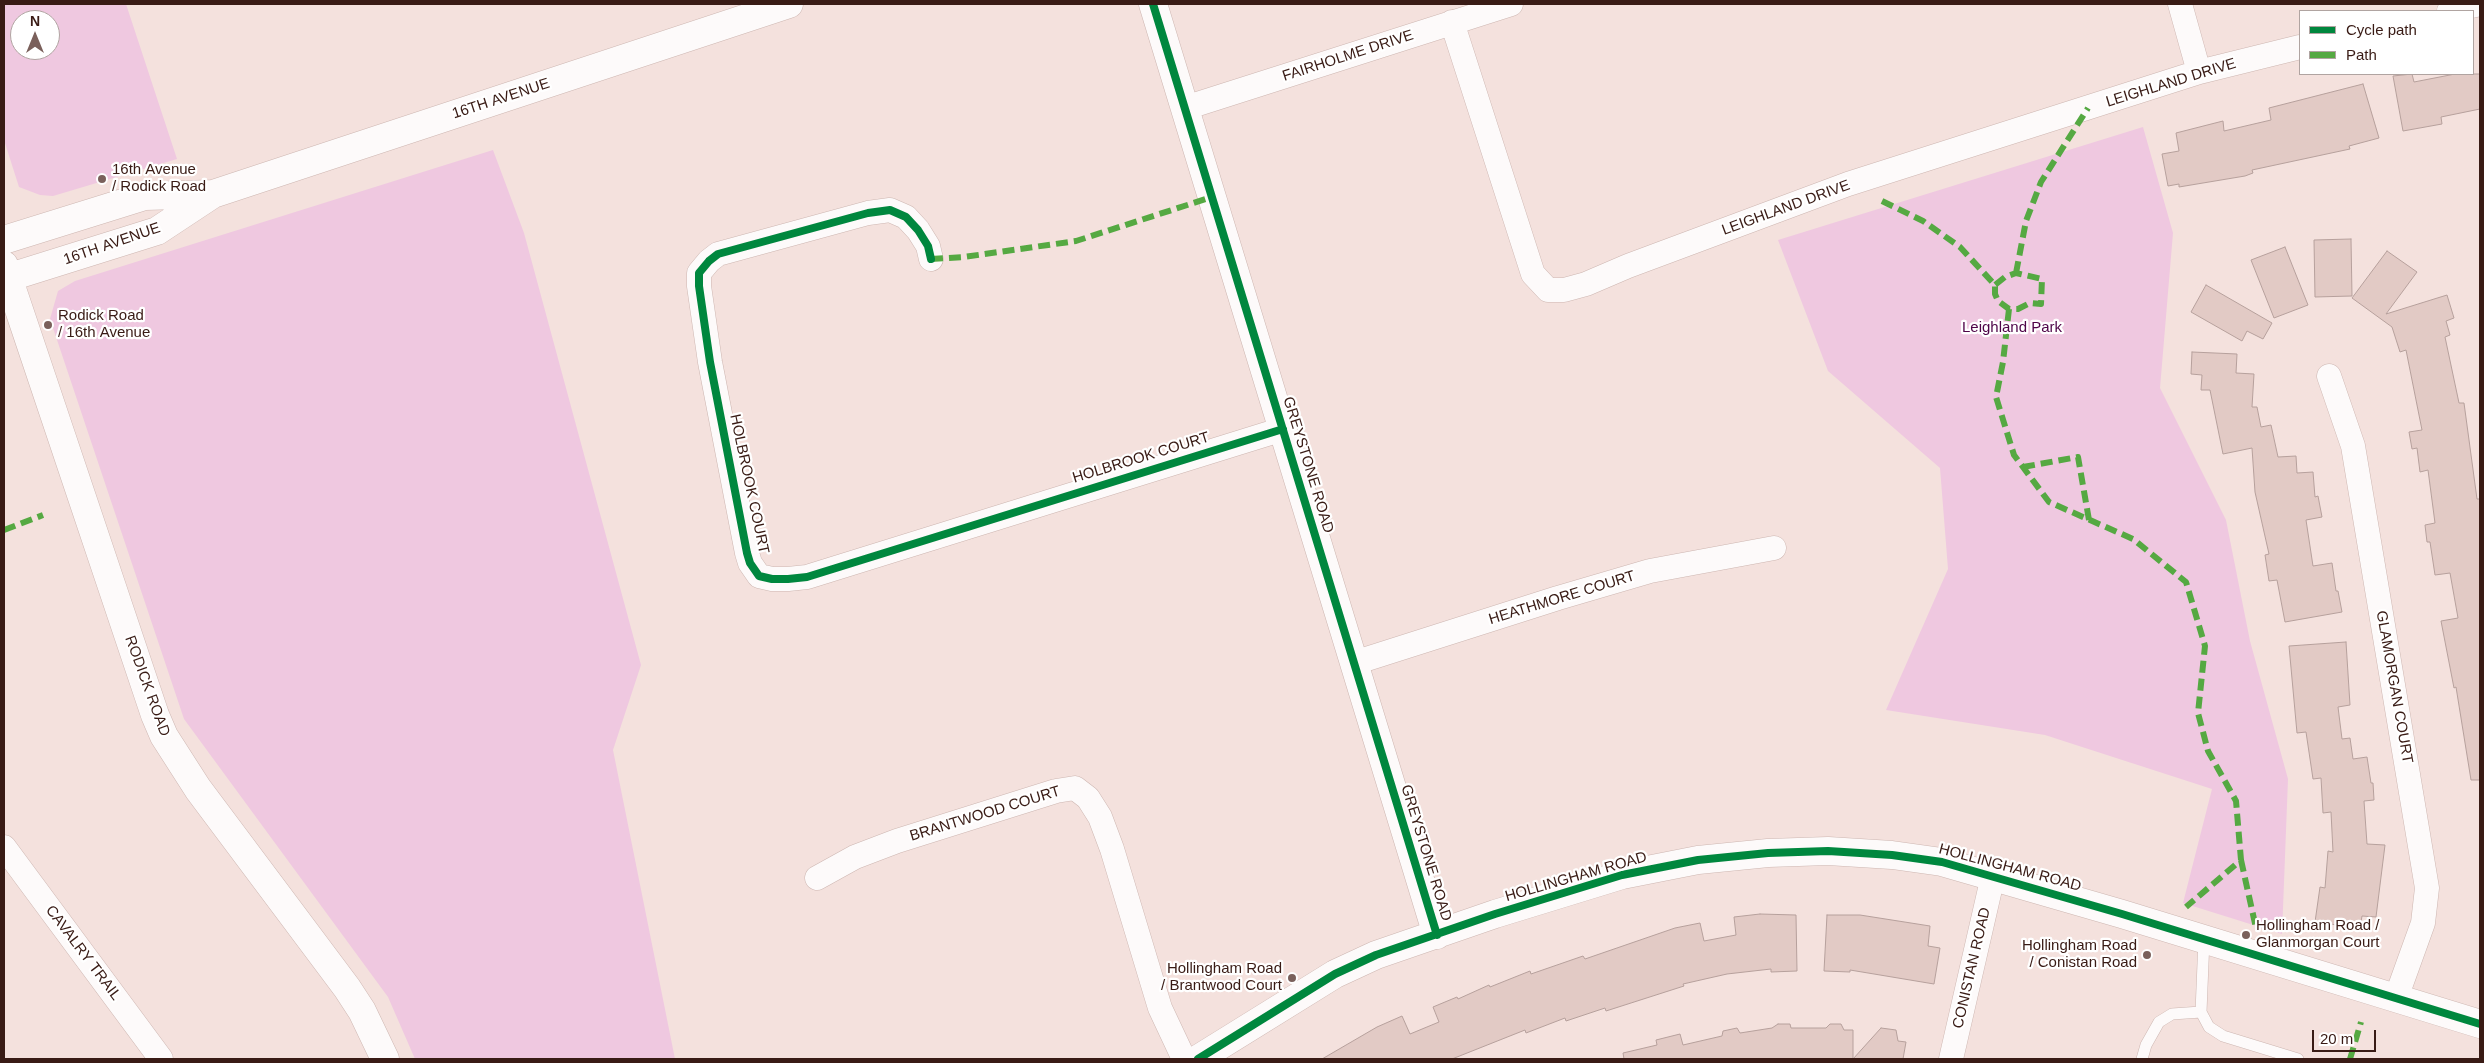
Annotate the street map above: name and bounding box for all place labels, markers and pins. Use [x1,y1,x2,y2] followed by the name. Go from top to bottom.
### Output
[112,161,206,196] place label: 16th Avenue / Rodick Road
[96,173,108,185] marker: 16th Avenue / Rodick Road
[58,307,150,342] place label: Rodick Road / 16th Avenue
[42,319,54,331] marker: Rodick Road / 16th Avenue
[2256,917,2379,952] place label: Hollingham Road / Glanmorgan Court
[2240,929,2252,941] marker: Hollingham Road / Glanmorgan Court
[2022,937,2137,972] place label: Hollingham Road / Conistan Road
[2141,949,2153,961] marker: Hollingham Road / Conistan Road
[1161,960,1282,995] place label: Hollingham Road / Brantwood Court
[1286,972,1298,984] marker: Hollingham Road / Brantwood Court

